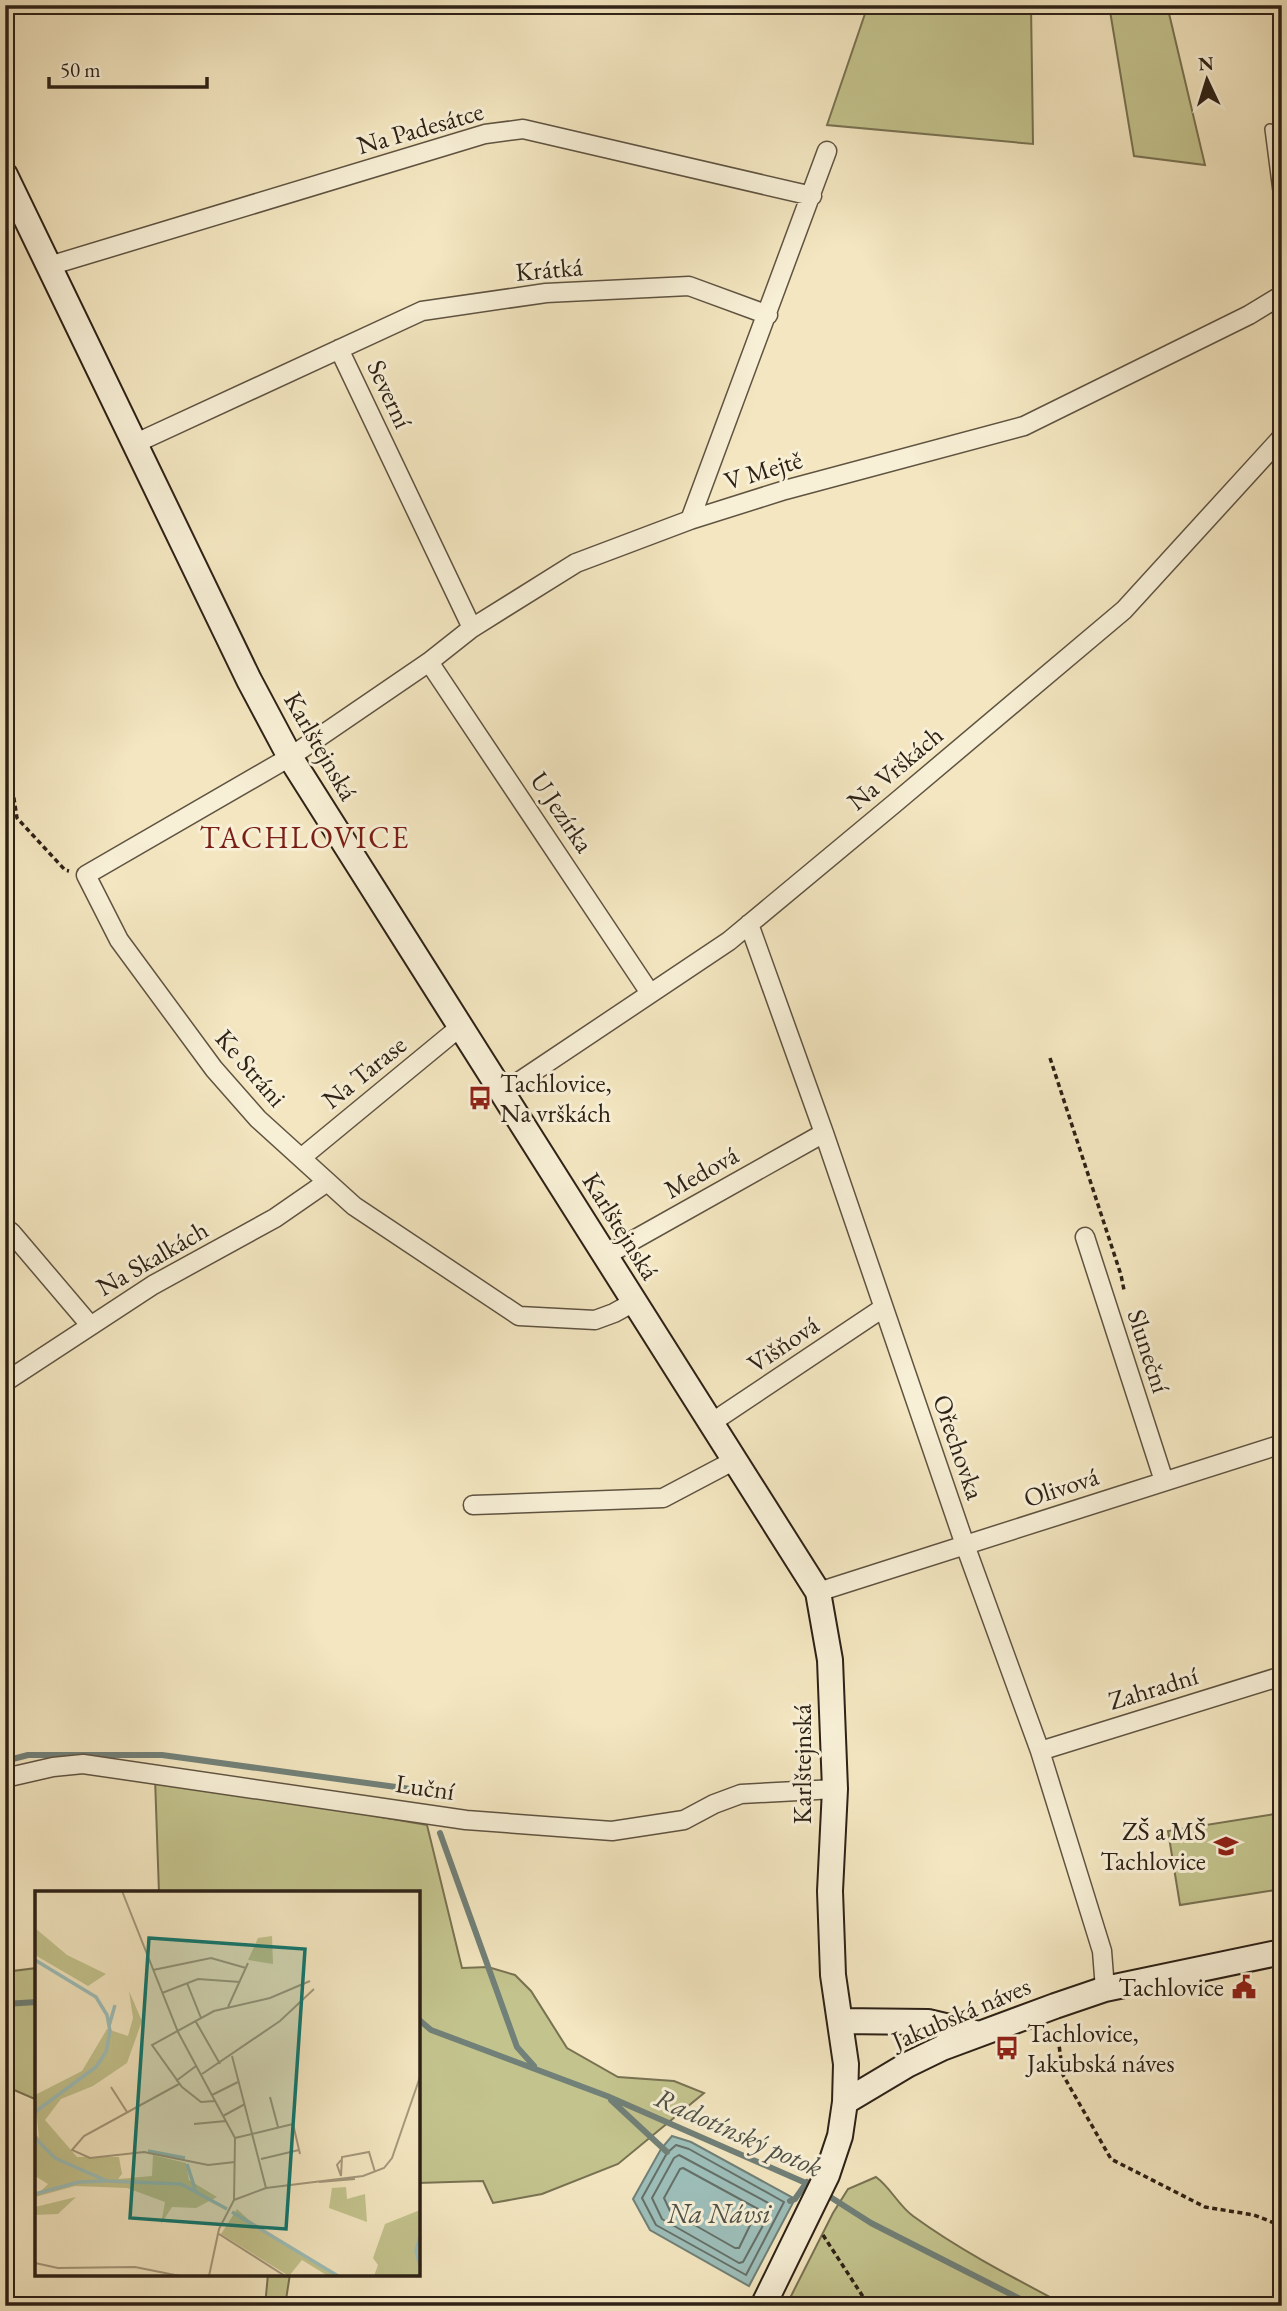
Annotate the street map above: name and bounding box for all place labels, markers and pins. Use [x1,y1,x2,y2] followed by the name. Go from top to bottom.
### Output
[500,1066,612,1130] place label: Tachlovice, Na vrškách
[466,1084,494,1112] bus stop icon: Tachlovice, Na vrškách
[1100,1814,1206,1878] place label: ZŠ a MŠ Tachlovice
[1212,1832,1240,1860] school or university icon: ZŠ a MŠ Tachlovice
[1118,1970,1224,2004] place label: Tachlovice
[1230,1973,1258,2001] public building icon: Tachlovice
[1025,2016,1175,2080] place label: Tachlovice, Jakubská náves
[993,2034,1021,2062] bus stop icon: Tachlovice, Jakubská náves

